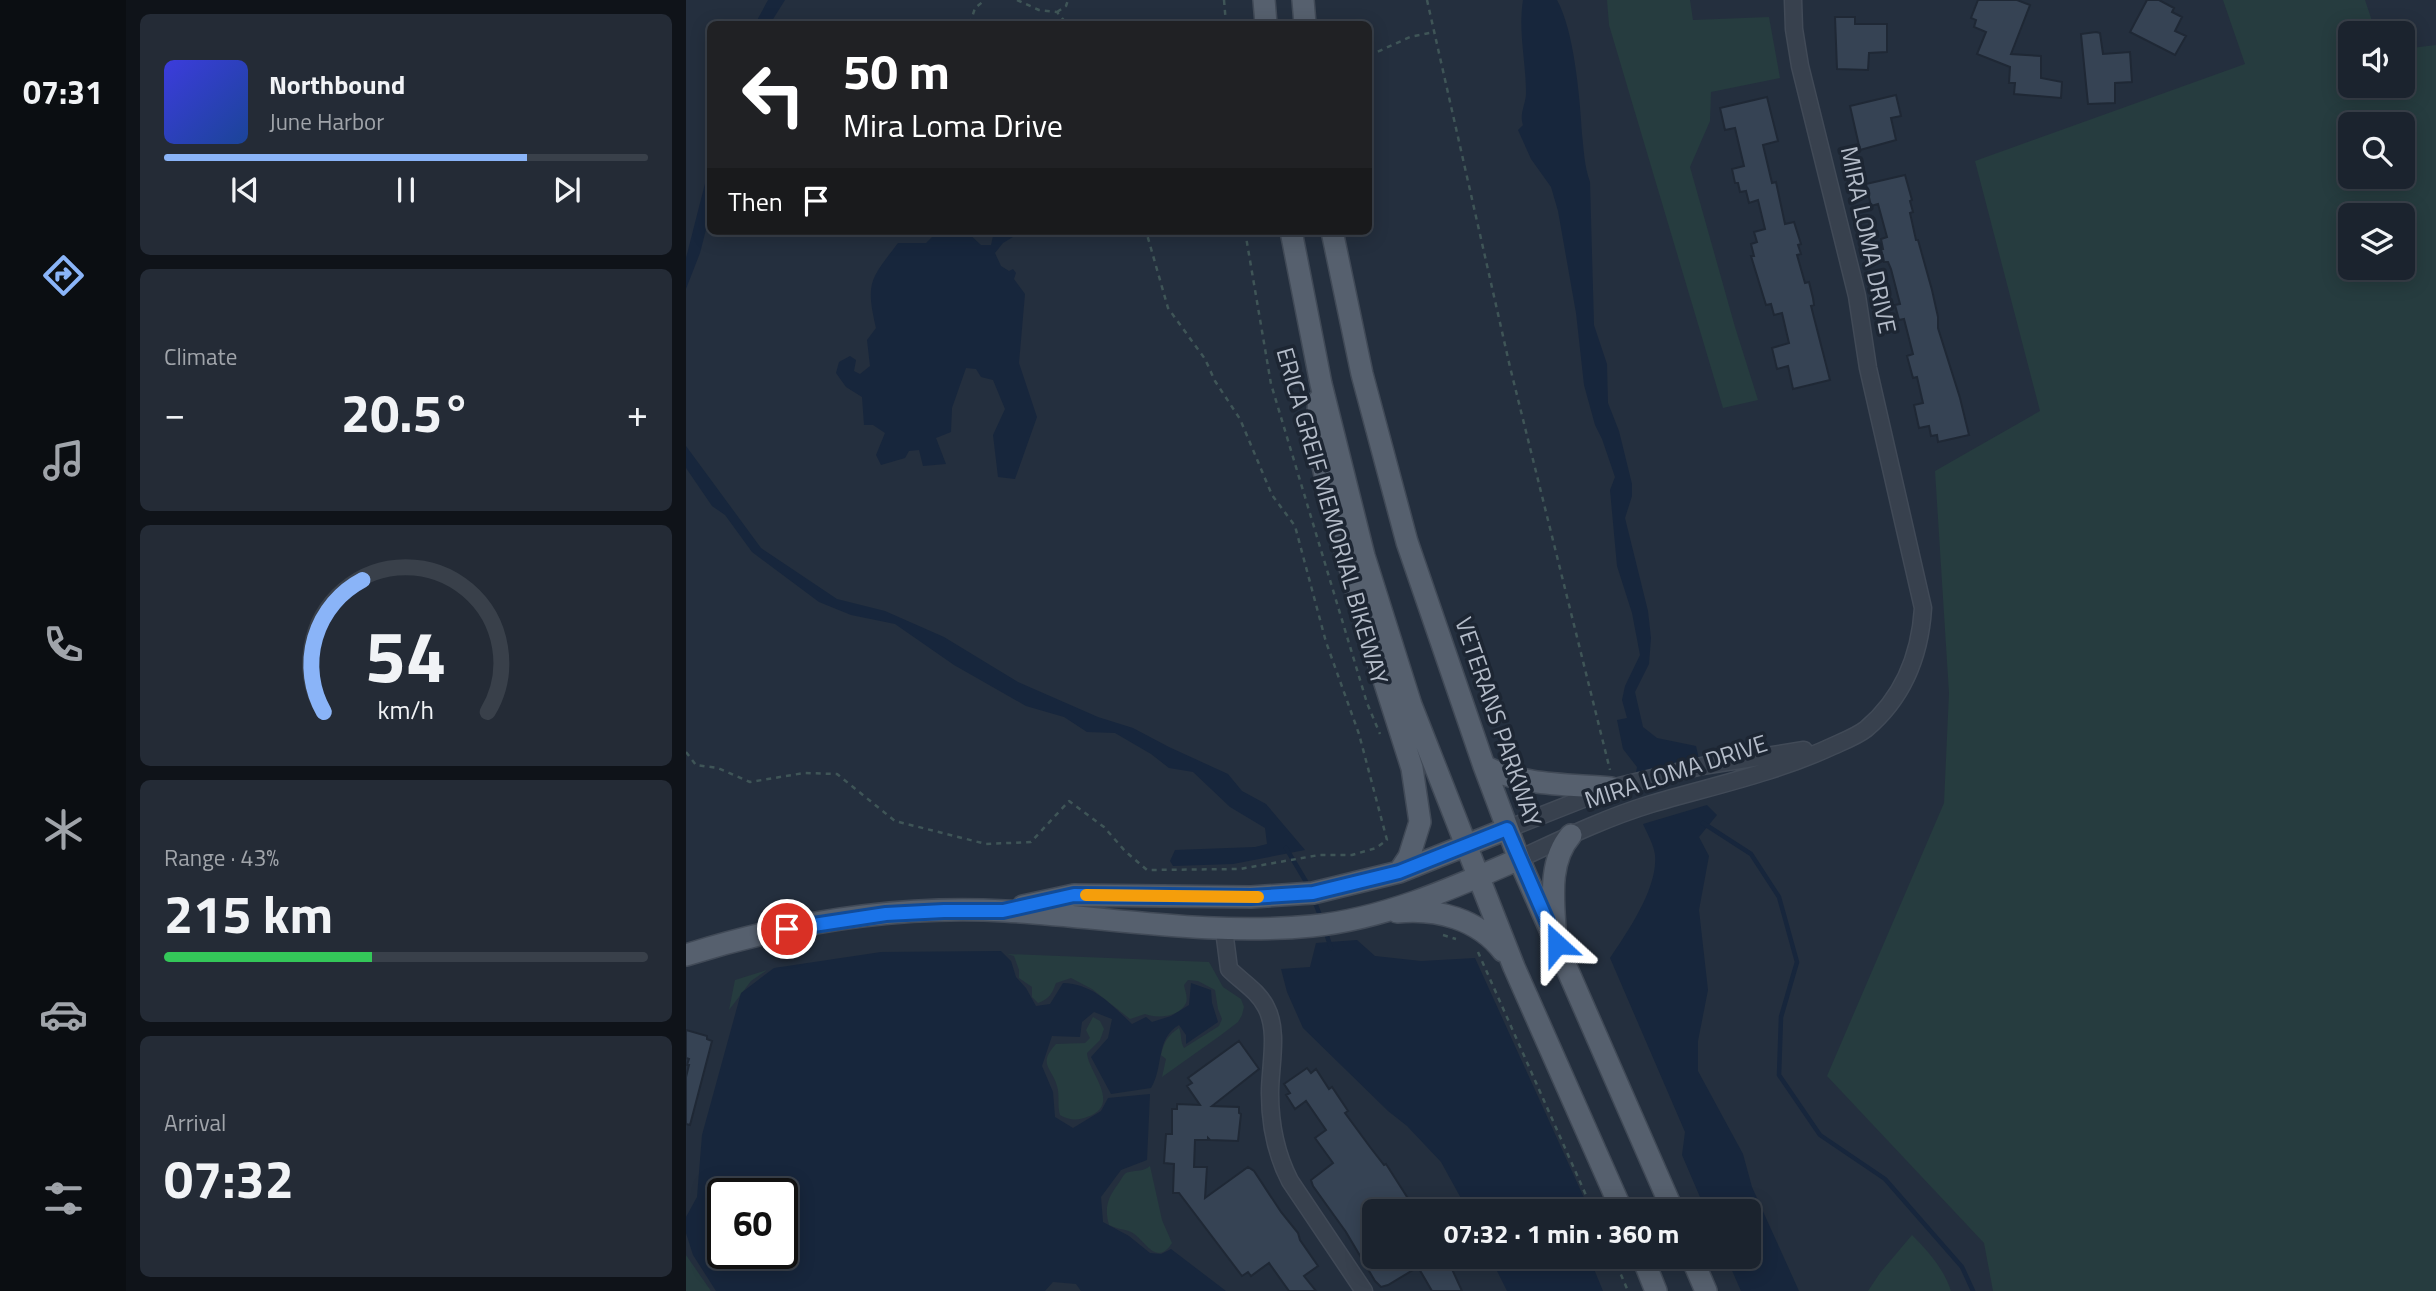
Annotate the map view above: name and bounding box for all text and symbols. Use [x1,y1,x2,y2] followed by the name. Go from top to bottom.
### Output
[2338,21,2415,280] map controls
[2338,21,2415,98] button: sound
[843,33,950,108] text: 50 m
[728,49,819,140] icon: left
[269,65,405,104] text: Northbound
[23,68,103,116] text: 07:31
[843,101,1063,149] text: Mira Loma Drive
[269,104,384,139] text: June Harbor
[2338,112,2415,189] button: search
[1832,143,1906,337] street label: MIRA LOMA DRIVE
[226,171,264,209] icon: previous
[387,171,425,209] icon: pause
[548,171,586,209] icon: next
[728,182,783,221] text: Then
[797,182,835,220] icon: arrive
[2338,203,2415,280] button: layers
[39,251,88,300] icon: directions
[164,339,237,374] text: Climate
[1268,343,1398,688] street label: ERICA GREIF MEMORIAL BIKEWAY
[341,373,471,452] text: 20.5°
[164,384,185,442] text: −
[627,384,648,442] text: +
[39,436,88,485] icon: music
[365,600,447,710] text: 54
[1446,612,1552,831] street label: VETERANS PARKWAY
[39,620,88,669] icon: phone
[378,690,434,728] text: km/h
[1580,725,1772,818] street label: MIRA LOMA DRIVE
[39,805,88,854] icon: climate
[164,840,279,875] text: Range · 43%
[164,874,333,953] text: 215 km
[757,899,817,959] pin
[1520,907,1594,981] position arrow
[768,910,806,948] icon: arrive
[39,990,88,1039] icon: car
[164,1105,226,1140] text: Arrival
[164,1139,294,1218] text: 07:32
[39,1174,88,1223] icon: filters
[707,1178,798,1269] speed limit sign: 60
[1444,1214,1679,1253] text: 07:32 · 1 min · 360 m

